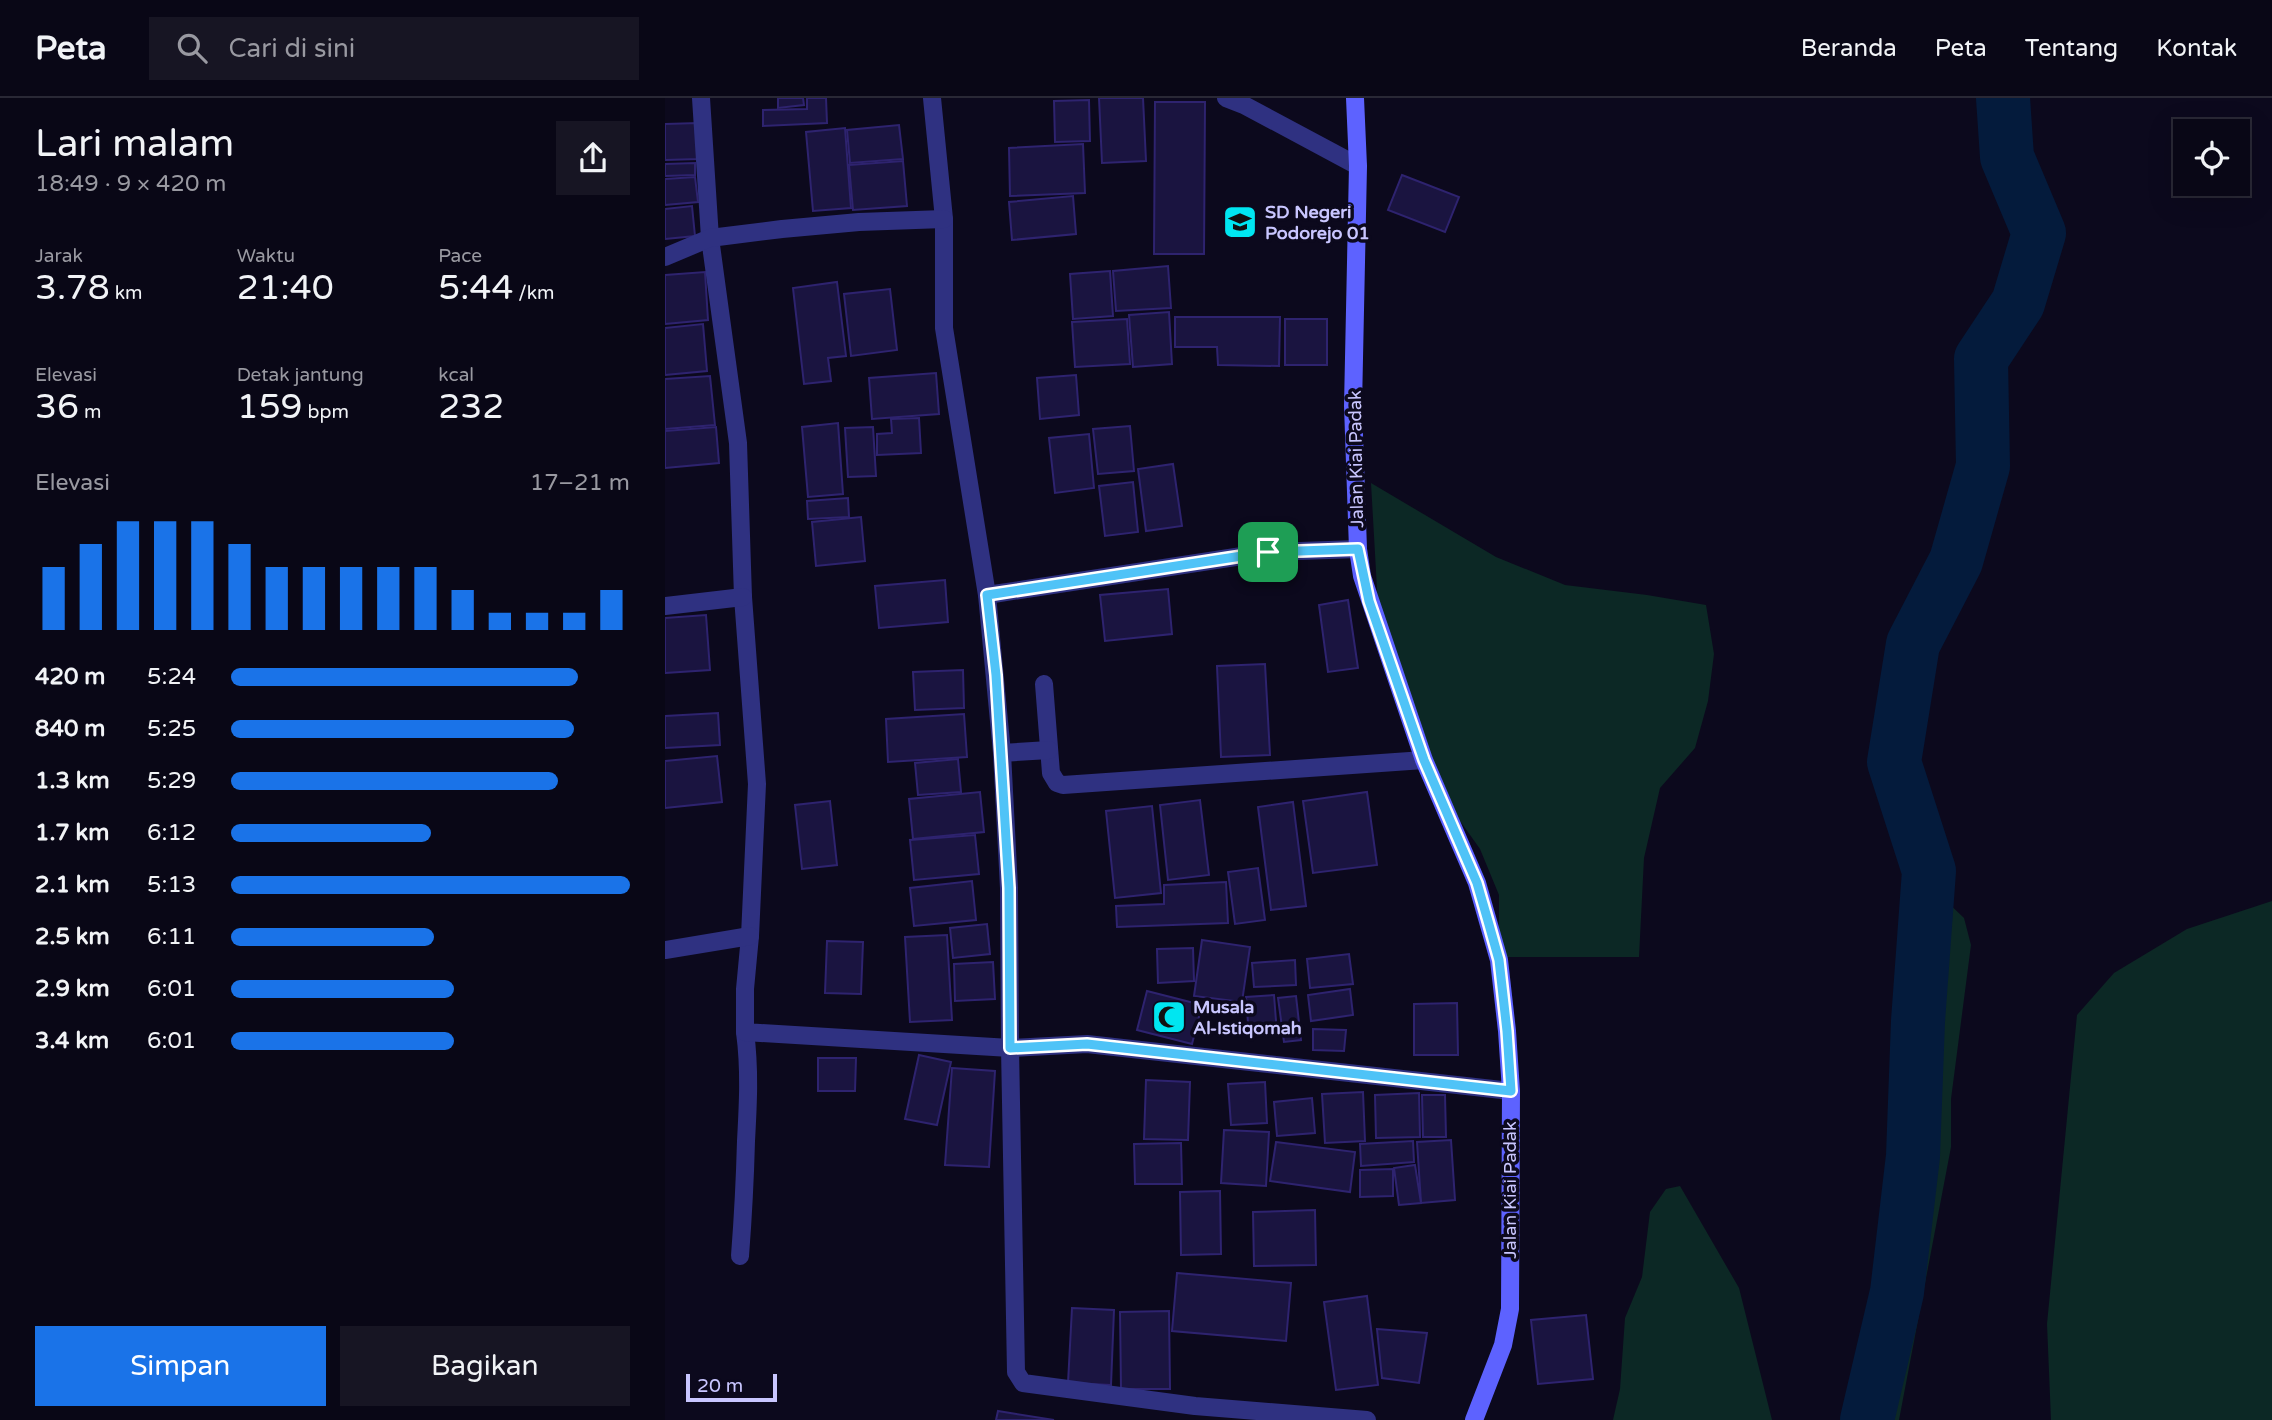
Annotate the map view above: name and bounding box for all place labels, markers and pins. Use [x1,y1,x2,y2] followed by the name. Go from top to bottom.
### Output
[1265,201,1370,244] place label: SD Negeri Podorejo 01
[1221,203,1259,241] school or university icon: SD Negeri Podorejo 01
[1238,522,1298,582] pin
[1193,996,1302,1039] place label: Musala Al-Istiqomah
[1150,998,1188,1036] mosque icon: Musala Al-Istiqomah

